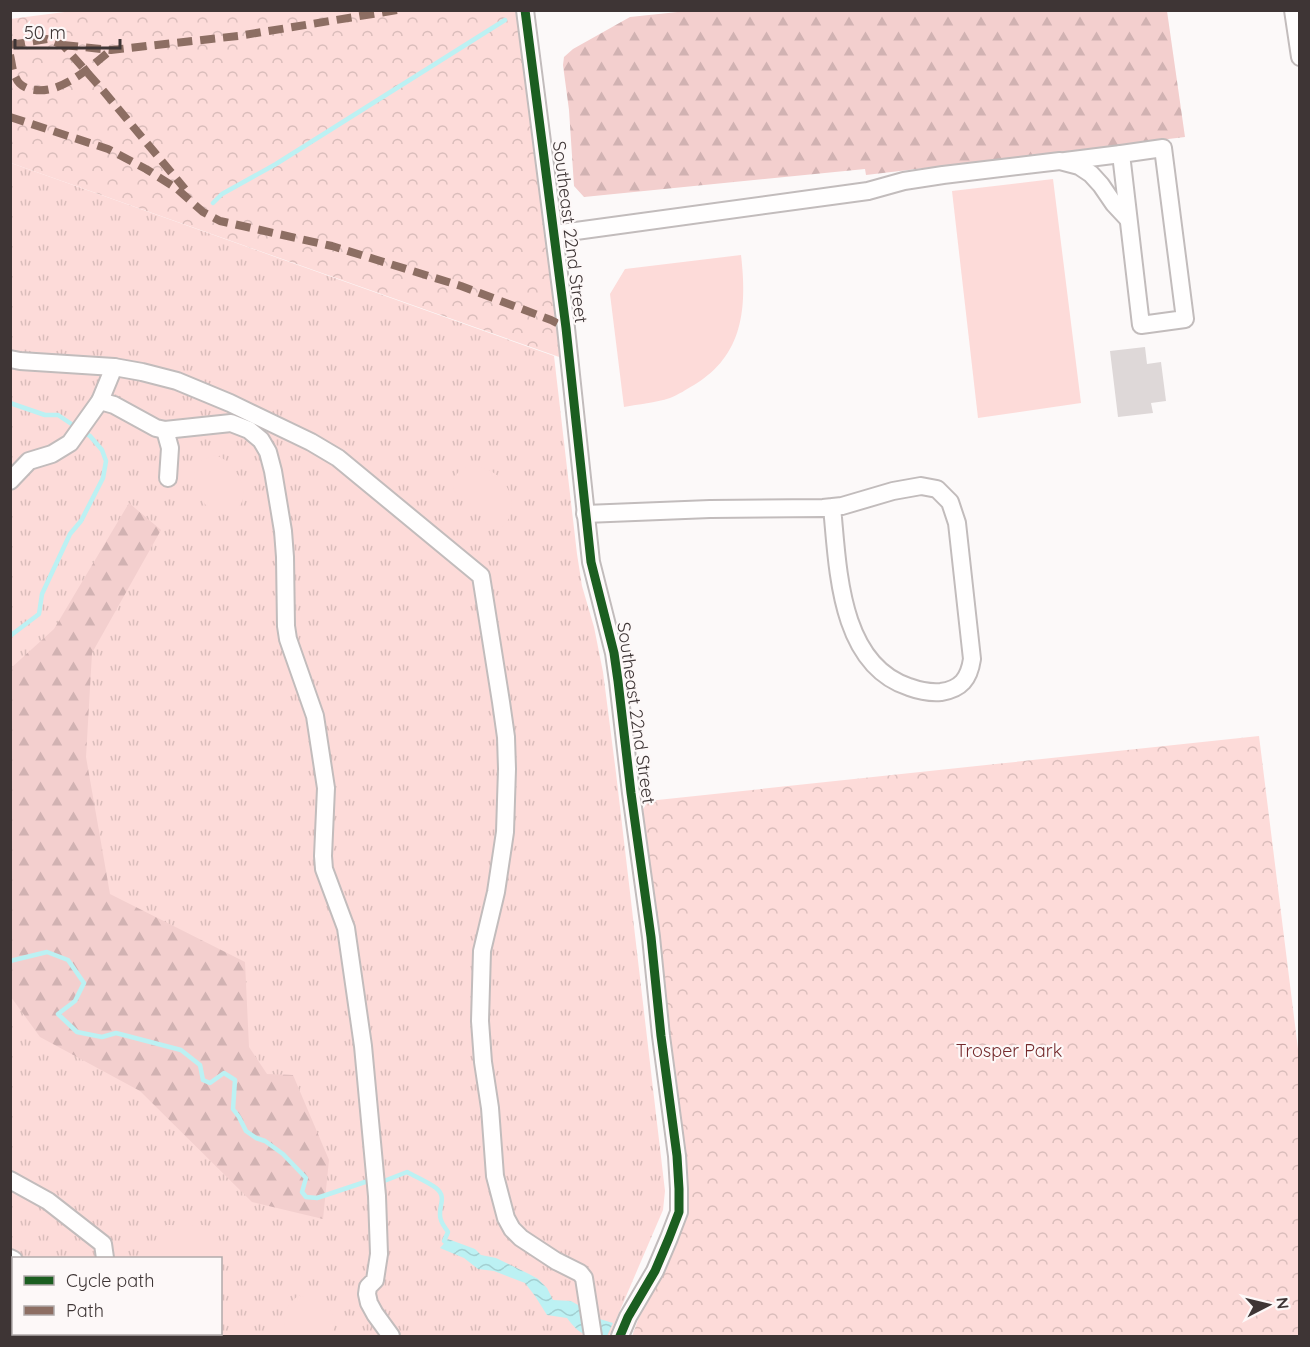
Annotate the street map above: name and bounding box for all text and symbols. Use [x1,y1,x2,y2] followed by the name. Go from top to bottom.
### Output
[15,12,120,50] scale bar
[24,21,66,44] text: 50 m
[548,139,593,324] street label: Southeast 22nd Street
[612,620,661,805] street label: Southeast 22nd Street
[956,1039,1062,1062] park label: Trosper Park
[12,1257,222,1335] legend
[66,1269,154,1292] text: Cycle path
[1238,1275,1298,1335] north arrow
[1272,1296,1294,1310] text: N
[66,1299,104,1322] text: Path

